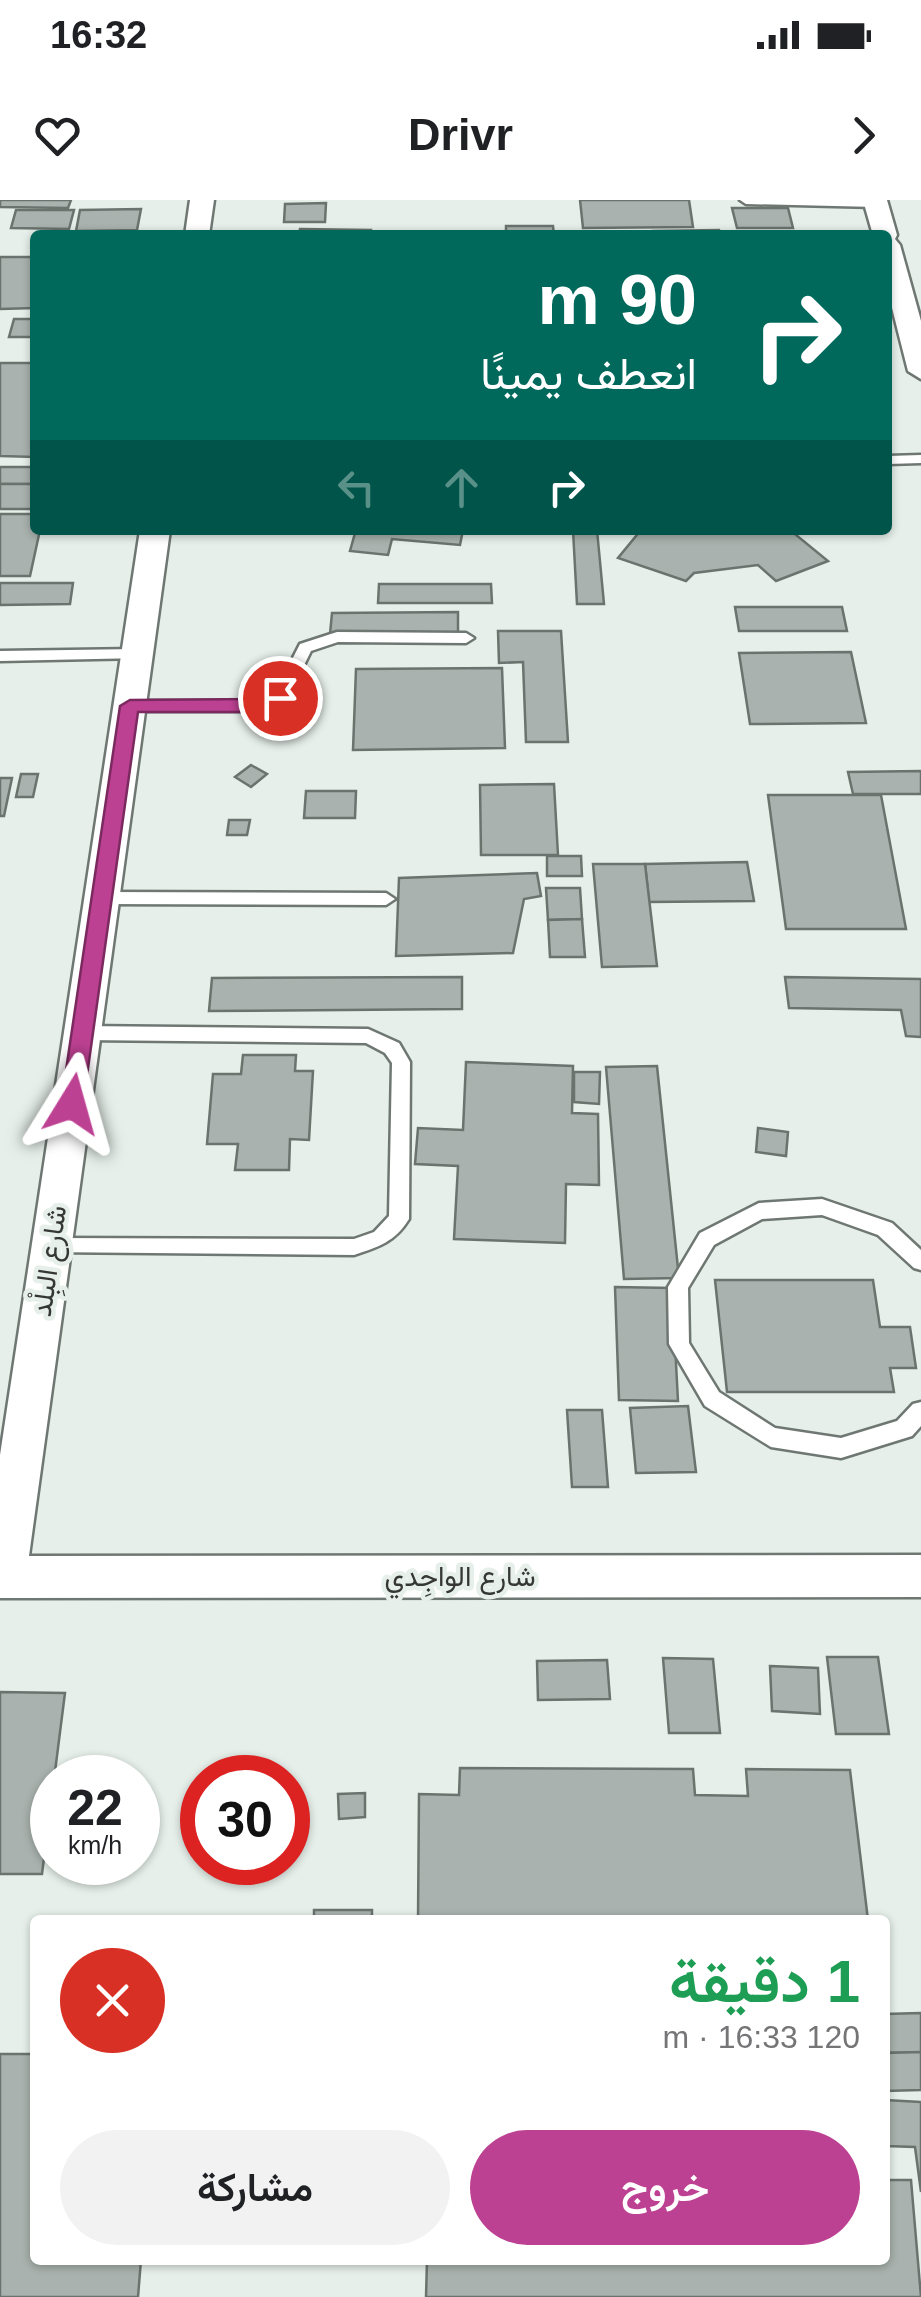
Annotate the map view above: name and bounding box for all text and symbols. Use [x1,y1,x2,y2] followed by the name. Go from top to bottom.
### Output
[50,14,147,56] text: 16:32
[30,108,85,163] icon: heart
[836,108,891,163] icon: forward
[408,109,513,160] text: Drivr
[537,261,697,339] text: 90 m
[732,270,862,400] icon: right
[480,348,697,399] text: انعطف يمينًا
[329,460,384,515] icon: left
[434,460,489,515] icon: ahead
[539,460,594,515] icon: right
[238,656,323,741] pin
[253,671,308,726] icon: arrive
[20,1052,124,1156] position arrow
[24,1203,78,1319] street label: شارع البِلْد
[384,1561,536,1599] street label: شارع الواجِدي
[180,1755,310,1885] speed limit sign: 30
[67,1780,123,1836] text: 22
[68,1831,122,1859] text: km/h
[60,1948,165,2053] button: close
[669,1948,860,2015] text: 1 دقيقة
[663,2019,860,2055] text: 120 m · 16:33
[60,2130,450,2245] button: مشاركة
[470,2130,860,2245] button: خروج

